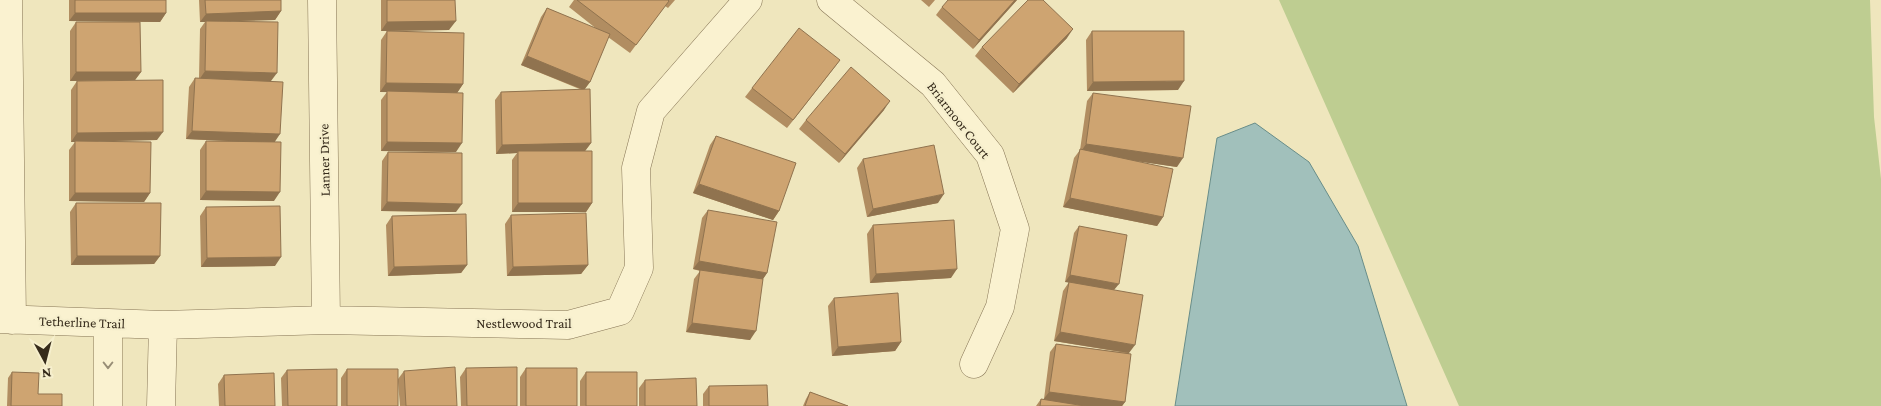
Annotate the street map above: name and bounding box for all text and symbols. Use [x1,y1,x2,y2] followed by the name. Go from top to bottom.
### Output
[924,79,994,162] street label: Briarmoor Court
[315,124,333,196] street label: Lanner Drive
[39,313,126,332] street label: Tetherline Trail
[476,315,572,331] street label: Nestlewood Trail
[20,336,70,386] north arrow
[103,362,113,369] one-way arrow
[40,365,52,382] text: N

